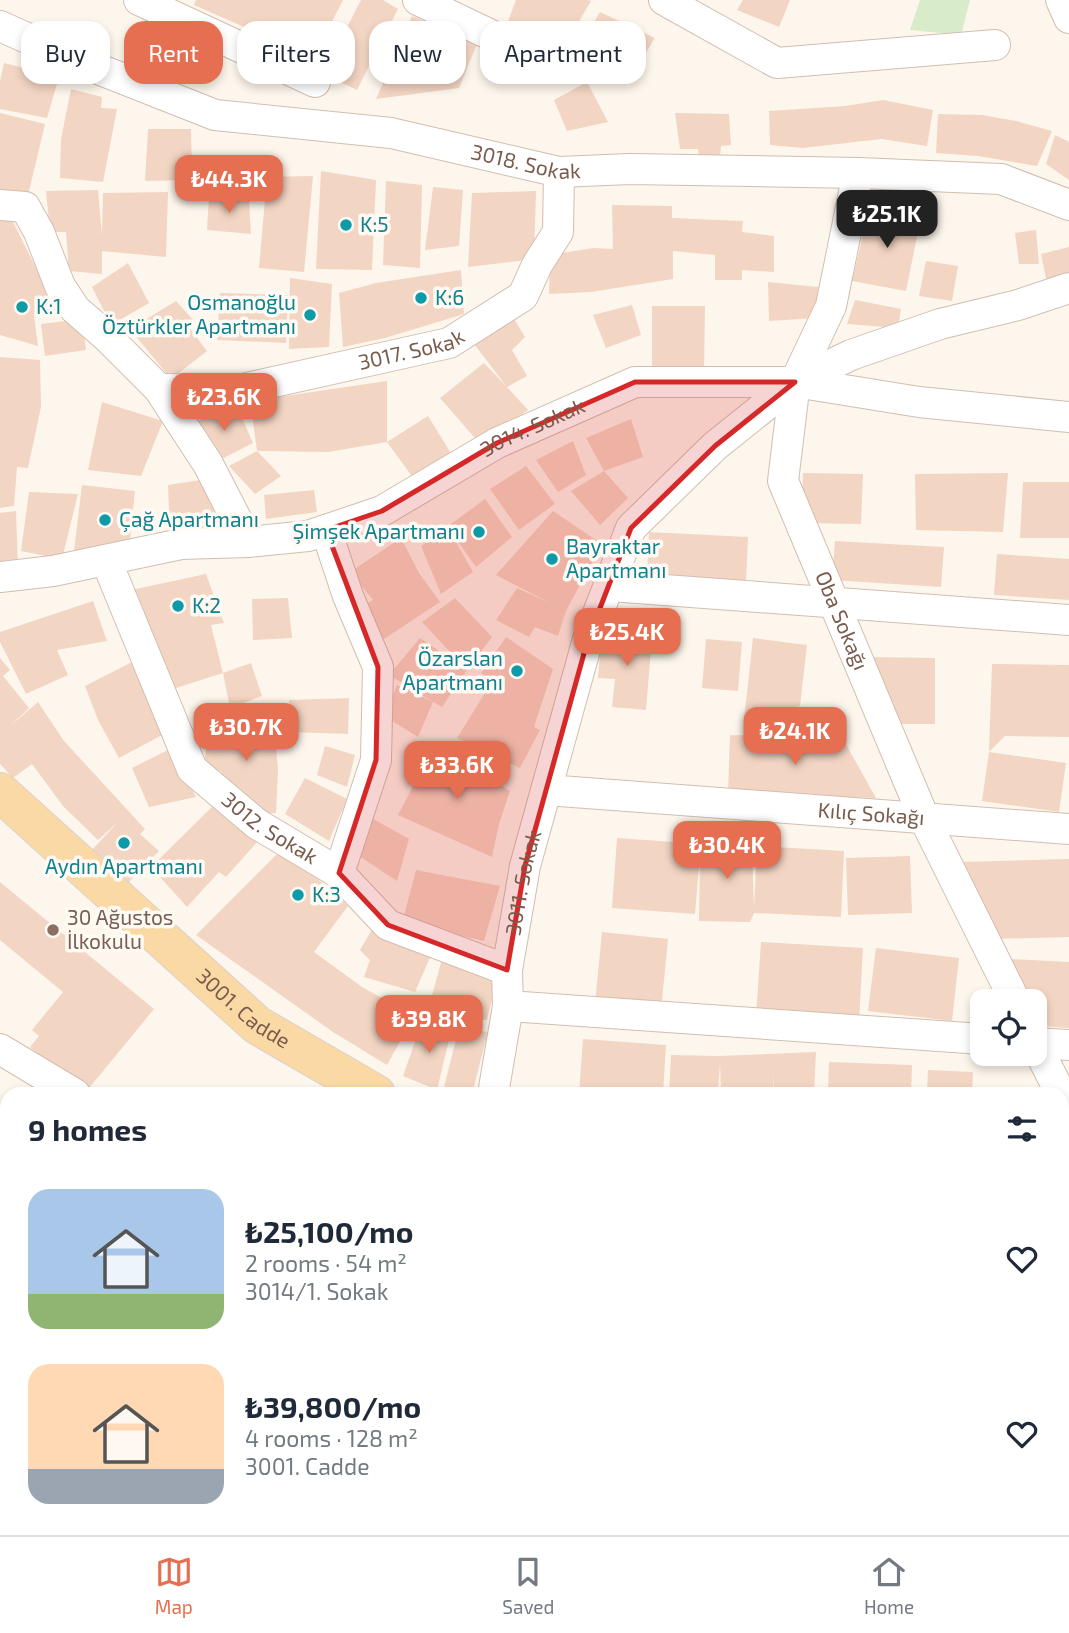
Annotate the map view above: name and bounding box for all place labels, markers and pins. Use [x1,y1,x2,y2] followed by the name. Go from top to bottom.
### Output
[172,156,286,215] pin: ₺44.3K
[830,190,944,250] pin: ₺25.1K
[360,211,389,236] place label: K:5
[338,217,354,233] marker: K:5
[435,284,464,309] place label: K:6
[102,289,296,338] place label: Osmanoğlu Öztürkler Apartmanı
[413,290,429,306] marker: K:6
[36,293,62,318] place label: K:1
[14,299,30,315] marker: K:1
[302,307,318,323] marker: Osmanoğlu Öztürkler Apartmanı
[167,374,281,433] pin: ₺23.6K
[119,506,259,533] place label: Çağ Apartmanı
[97,512,113,528] marker: Çağ Apartmanı
[292,518,465,545] place label: Şimşek Apartmanı
[471,524,487,540] marker: Şimşek Apartmanı
[566,533,667,582] place label: Bayraktar Apartmanı
[544,551,560,567] marker: Bayraktar Apartmanı
[192,592,221,617] place label: K:2
[170,598,186,614] marker: K:2
[570,608,684,668] pin: ₺25.4K
[402,645,503,694] place label: Özarslan Apartmanı
[509,663,525,679] marker: Özarslan Apartmanı
[189,704,303,763] pin: ₺30.7K
[738,708,852,767] pin: ₺24.1K
[400,742,514,801] pin: ₺33.6K
[670,822,784,881] pin: ₺30.4K
[116,835,132,851] marker: Aydın Apartmanı
[45,853,203,878] place label: Aydın Apartmanı
[312,881,341,906] place label: K:3
[290,887,306,903] marker: K:3
[67,904,174,953] place label: 30 Ağustos İlkokulu
[45,922,61,938] marker: 30 Ağustos İlkokulu
[372,996,486,1055] pin: ₺39.8K

